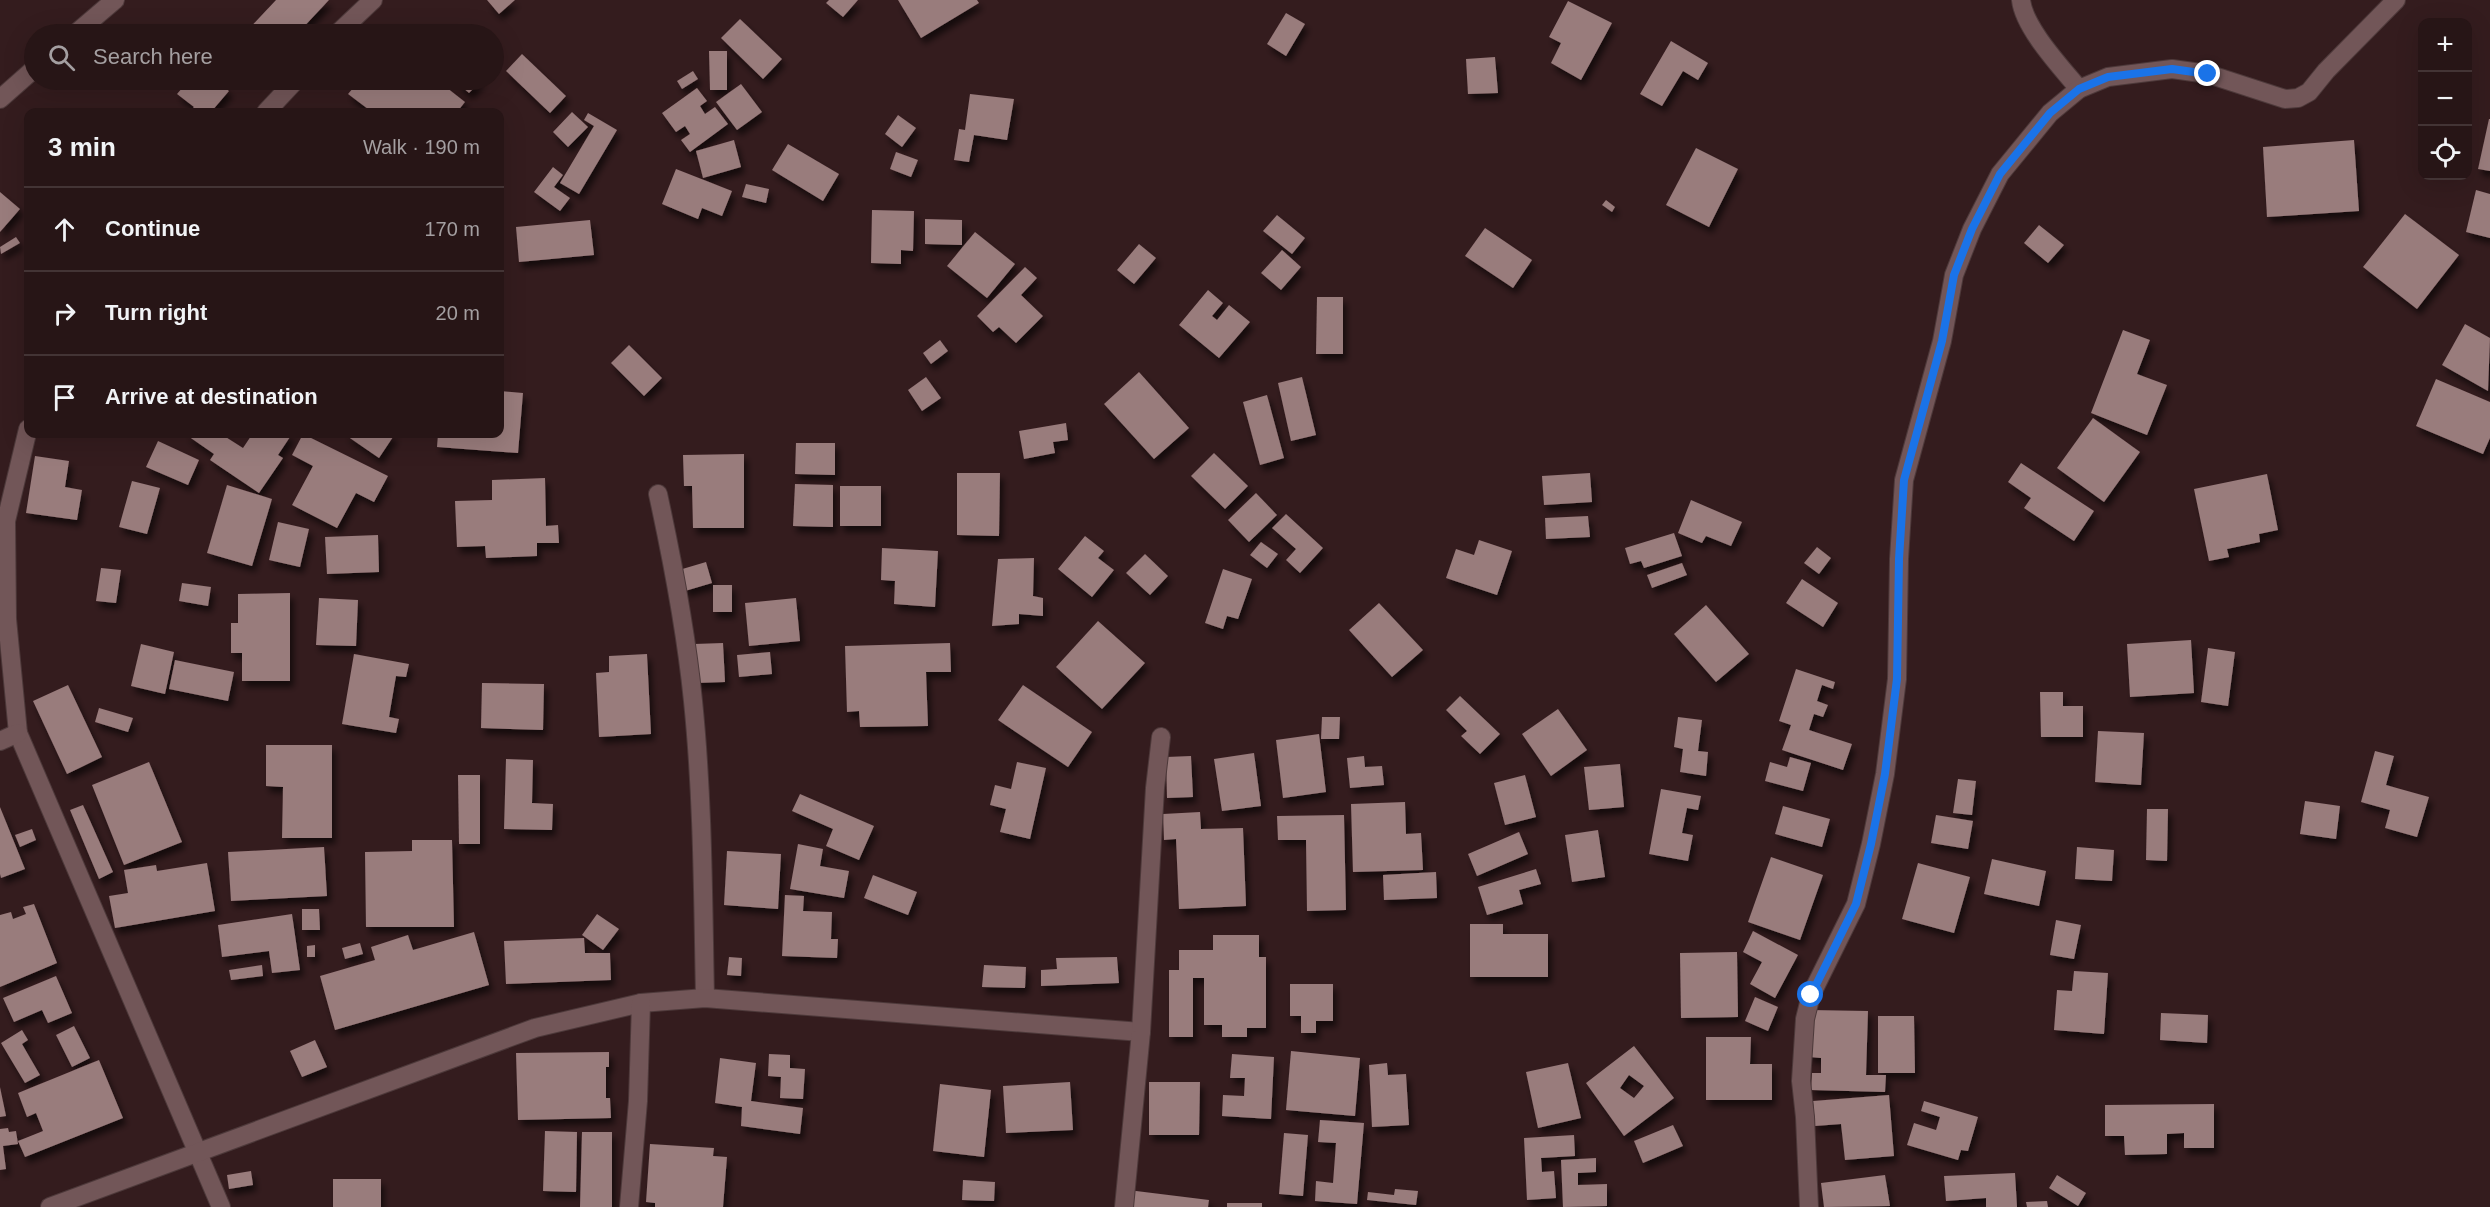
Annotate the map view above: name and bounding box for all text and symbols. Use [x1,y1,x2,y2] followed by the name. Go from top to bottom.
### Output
[2418,18,2472,180] map controls
[2418,18,2472,72] button: +
[24,24,504,90] search box
[45,41,78,74] icon: search
[93,44,213,69] text: Search here
[2194,60,2220,86] route end
[2418,72,2472,126] button: −
[2418,126,2472,180] button: locate
[48,132,116,162] text: 3 min
[363,136,480,158] text: Walk · 190 m
[48,213,81,246] icon: ahead
[105,216,200,241] text: Continue
[424,218,480,240] text: 170 m
[48,297,81,330] icon: right
[105,300,207,325] text: Turn right
[436,302,480,324] text: 20 m
[48,381,81,414] icon: arrive
[105,384,318,409] text: Arrive at destination
[1797,981,1823,1007] route start

